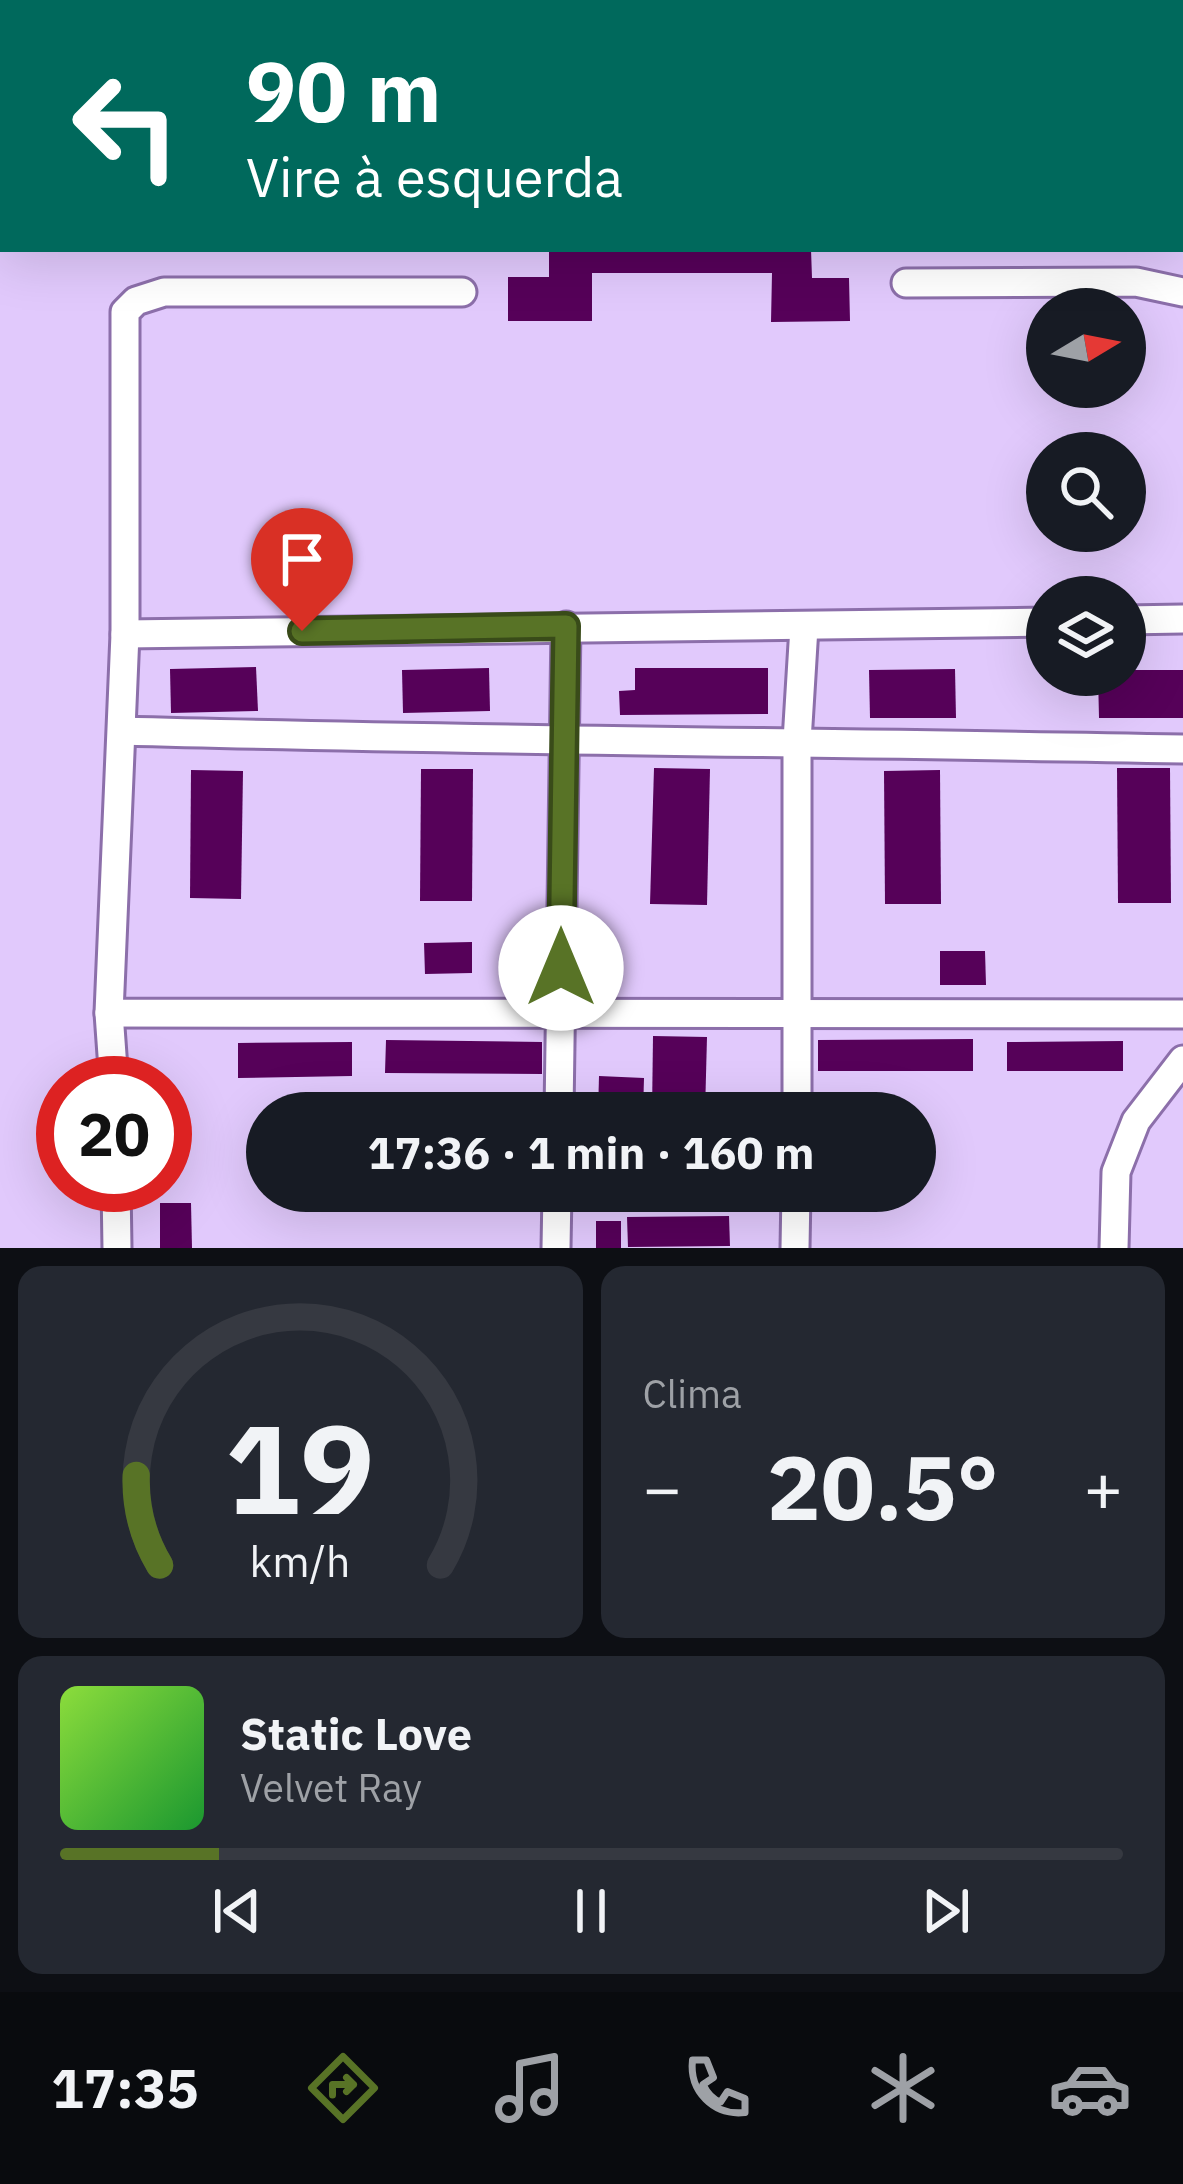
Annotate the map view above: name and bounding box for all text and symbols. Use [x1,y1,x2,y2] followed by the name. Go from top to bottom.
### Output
[246,36,442,145] text: 90 m
[48,48,204,204] icon: left
[246,142,623,212] text: Vire à esquerda
[1026,288,1146,408] north arrow
[1026,288,1146,696] map controls
[1026,432,1146,552] button: search
[251,508,353,631] pin
[269,526,335,592] icon: arrive
[1026,576,1146,696] button: layers
[498,905,624,1031] position arrow
[36,1056,192,1212] speed limit sign: 20
[368,1123,814,1181] text: 17:36 · 1 min · 160 m
[643,1368,742,1419] text: Clima
[225,1386,375,1548] text: 19
[767,1428,999,1545] text: 20.5°
[643,1444,682,1530] text: −
[1083,1444,1123,1530] text: +
[250,1533,351,1589] text: km/h
[240,1704,472,1762] text: Static Love
[240,1762,422,1813] text: Velvet Ray
[204,1878,270,1944] icon: previous
[558,1878,624,1944] icon: pause
[913,1878,979,1944] icon: next
[301,2046,385,2130] icon: directions
[488,2046,572,2130] icon: music
[675,2046,759,2130] icon: phone
[861,2046,945,2130] icon: climate
[1048,2046,1132,2130] icon: car
[51,2053,199,2123] text: 17:35

